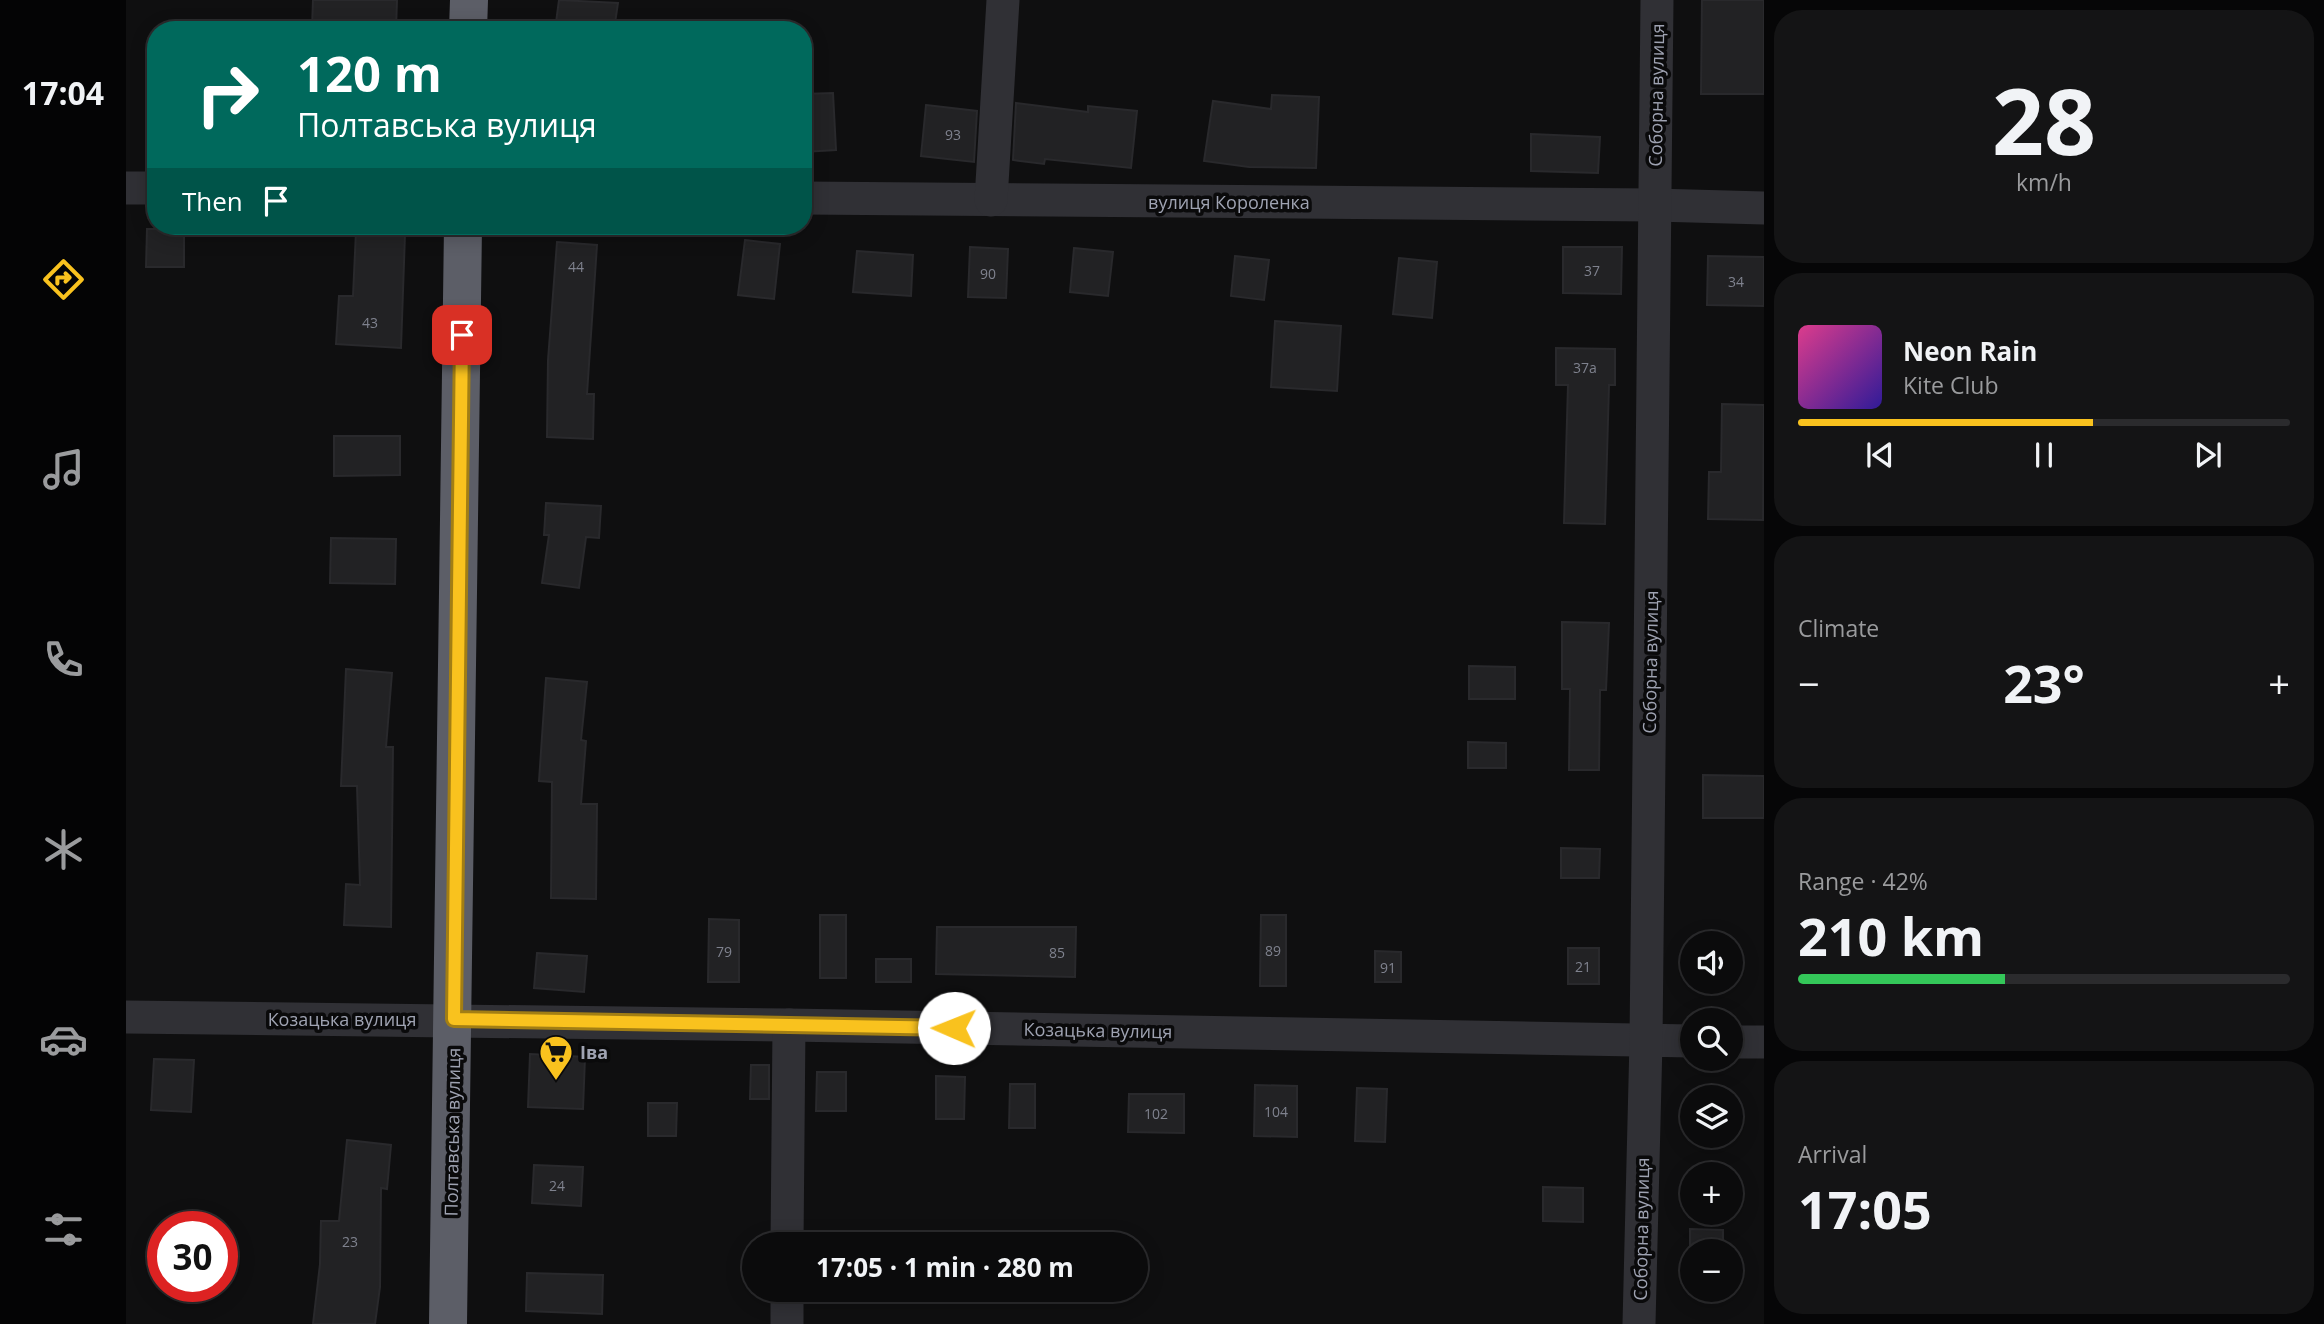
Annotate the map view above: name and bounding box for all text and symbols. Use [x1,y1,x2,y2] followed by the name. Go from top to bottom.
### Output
[1643,23,1669,167] street label: Соборна вулиця
[297,40,442,106] text: 120 m
[182,49,273,140] icon: right
[1992,58,2096,182] text: 28
[22,71,104,114] text: 17:04
[297,103,597,146] text: Полтавська вулиця
[945,125,961,144] house number: 93
[2016,166,2072,198] text: km/h
[257,182,295,220] icon: arrive
[182,183,243,219] text: Then
[1148,190,1310,214] street label: вулиця Короленка
[39,255,88,304] icon: directions
[568,257,584,276] house number: 44
[1584,261,1600,280] house number: 37
[980,264,996,283] house number: 90
[1728,272,1744,291] house number: 34
[432,305,492,365] pin
[362,313,378,332] house number: 43
[443,316,481,354] icon: arrive
[1903,333,2037,369] text: Neon Rain
[1573,358,1597,377] house number: 37а
[1903,369,1998,401] text: Kite Club
[1861,436,1899,474] icon: previous
[2025,436,2063,474] icon: pause
[2189,436,2227,474] icon: next
[39,445,88,494] icon: music
[1637,590,1663,734] street label: Соборна вулиця
[1798,612,1879,644] text: Climate
[39,635,88,684] icon: phone
[2003,647,2085,718] text: 23°
[1798,657,1820,709] text: −
[2268,657,2290,709] text: +
[39,825,88,874] icon: climate
[1798,865,1928,897] text: Range · 42%
[1798,900,1984,971] text: 210 km
[1680,931,1743,1302] map controls
[1680,931,1743,994] button: sound
[1265,941,1281,960] house number: 89
[716,942,732,961] house number: 79
[1049,943,1065,962] house number: 85
[1575,957,1591,976] house number: 21
[1380,958,1396,977] house number: 91
[917,991,991,1065] position arrow
[268,1007,416,1031] street label: Козацька вулиця
[1680,1008,1743,1071] button: search
[39,1015,88,1064] icon: car
[1023,1017,1173,1043] street label: Козацька вулиця
[537,1033,575,1082] supermarket icon: Іва
[580,1040,608,1064] place label: Іва
[439,1048,465,1216] street label: Полтавська вулиця
[1680,1085,1743,1148] button: layers
[1264,1102,1288,1121] house number: 104
[1144,1104,1168,1123] house number: 102
[1798,1138,1867,1170] text: Arrival
[1628,1157,1654,1301] street label: Соборна вулиця
[1680,1162,1743,1225] button: +
[1798,1173,1932,1244] text: 17:05
[549,1176,565,1195] house number: 24
[39,1205,88,1254] icon: filters
[147,1211,238,1302] speed limit sign: 30
[342,1232,358,1251] house number: 23
[1680,1239,1743,1302] button: −
[816,1249,1074,1285] text: 17:05 · 1 min · 280 m

